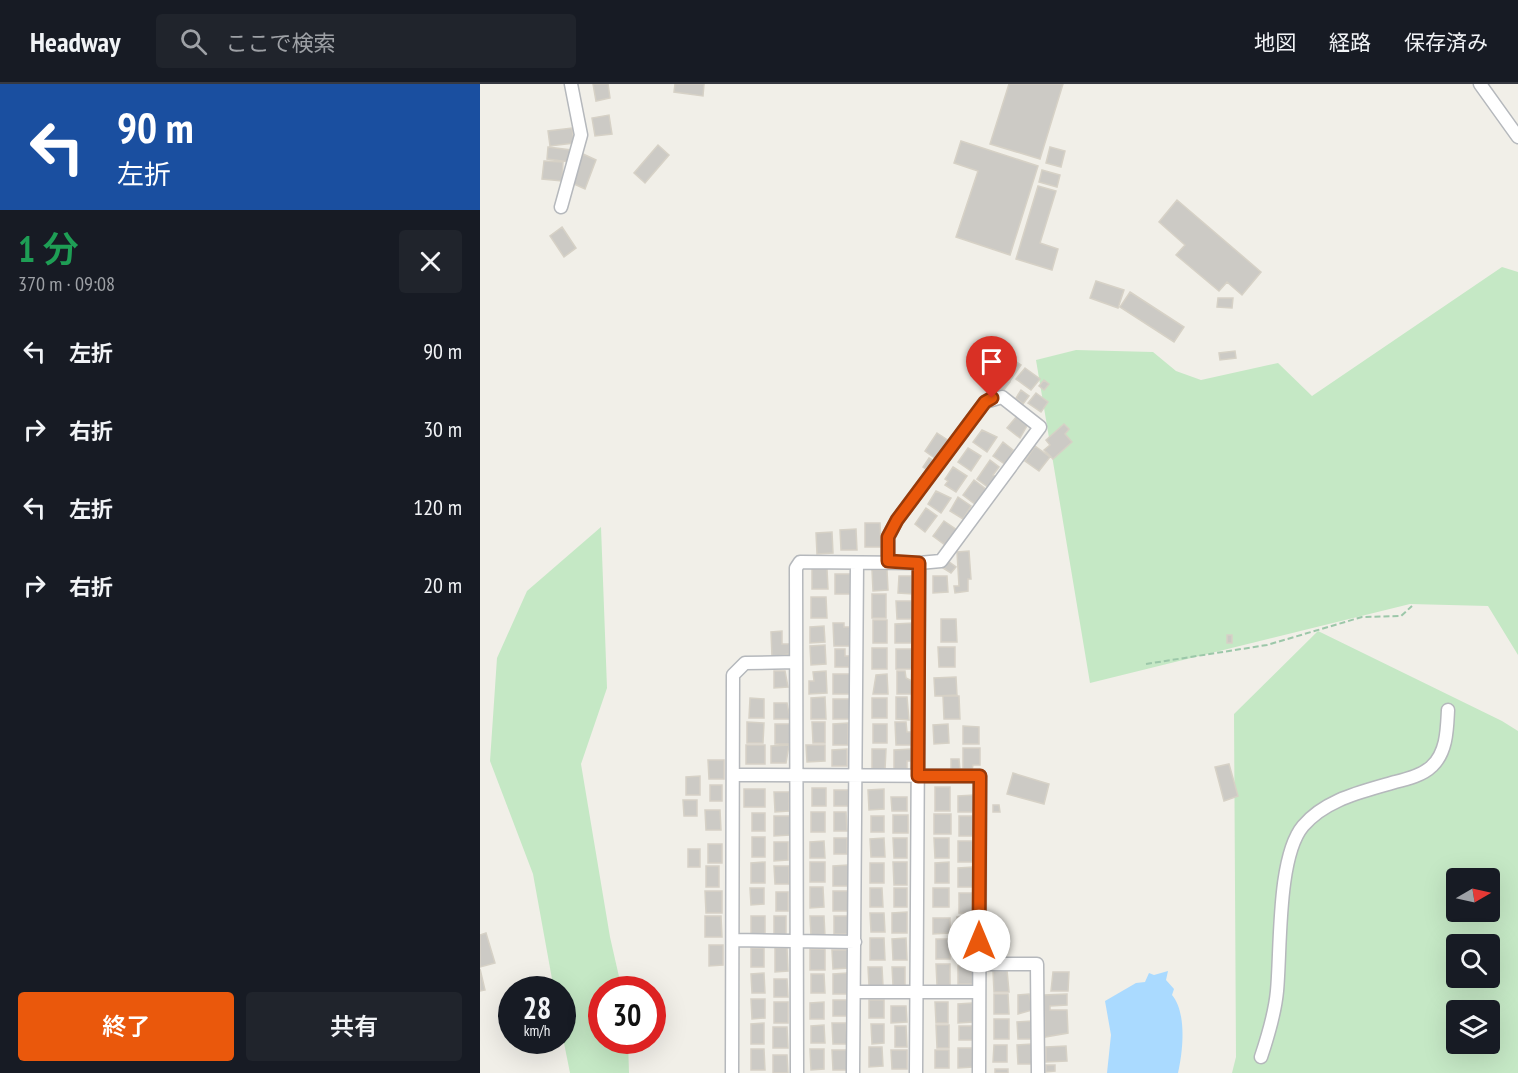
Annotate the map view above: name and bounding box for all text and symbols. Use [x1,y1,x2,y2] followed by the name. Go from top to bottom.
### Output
[156,14,576,68] search box
[30,23,120,60] text: Headway
[177,25,210,58] icon: search
[225,29,335,57] text: ここで検索
[1254,29,1296,56] text: 地図
[1329,29,1371,56] text: 経路
[1404,29,1488,56] text: 保存済み
[117,100,194,155] text: 90 m
[18,108,96,186] icon: left
[117,157,171,191] text: 左折
[18,225,79,272] text: 1 分
[399,230,462,293] button: close
[18,271,115,297] text: 370 m · 09:08
[18,335,51,368] icon: left
[966,336,1017,398] pin
[423,337,462,365] text: 90 m
[69,339,113,367] text: 左折
[975,345,1008,378] icon: arrive
[18,413,51,446] icon: right
[423,415,462,443] text: 30 m
[69,417,113,445] text: 右折
[18,491,51,524] icon: left
[413,493,462,521] text: 120 m
[69,495,113,523] text: 左折
[18,569,51,602] icon: right
[423,571,462,599] text: 20 m
[69,573,113,601] text: 右折
[1446,868,1500,922] north arrow
[1446,868,1500,1054] map controls
[947,909,1011,973] position arrow
[1446,934,1500,988] button: search
[588,976,666,1054] speed limit sign: 30
[523,988,551,1027] text: 28
[18,992,234,1061] button: 終了
[246,992,462,1061] button: 共有
[1446,1000,1500,1054] button: layers
[524,1021,550,1040] text: km/h

